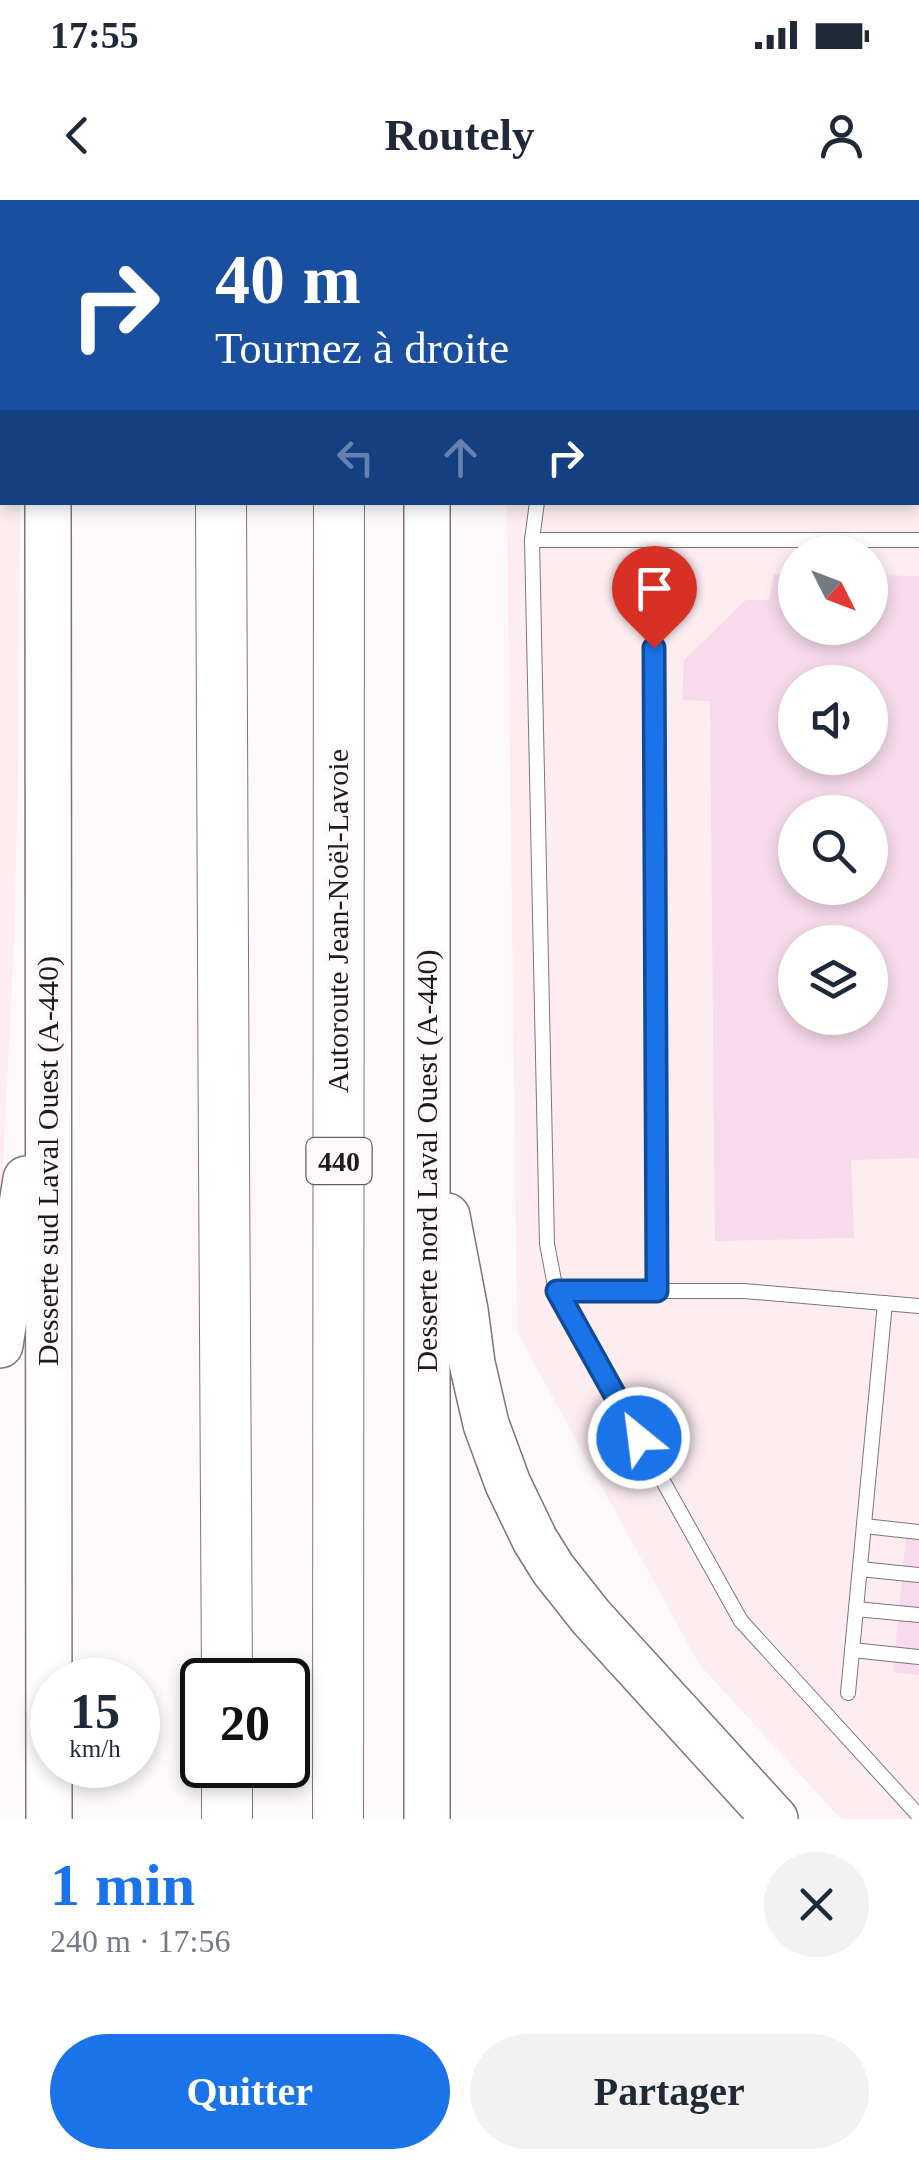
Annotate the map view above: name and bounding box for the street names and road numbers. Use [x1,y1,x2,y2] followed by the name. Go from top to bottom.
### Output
[321,749,354,1093] street label: Autoroute Jean-Noël-Lavoie
[410,949,444,1373] street label: Desserte nord Laval Ouest (A-440)
[31,956,65,1366] street label: Desserte sud Laval Ouest (A-440)
[306,1138,372,1184] road number: 440

